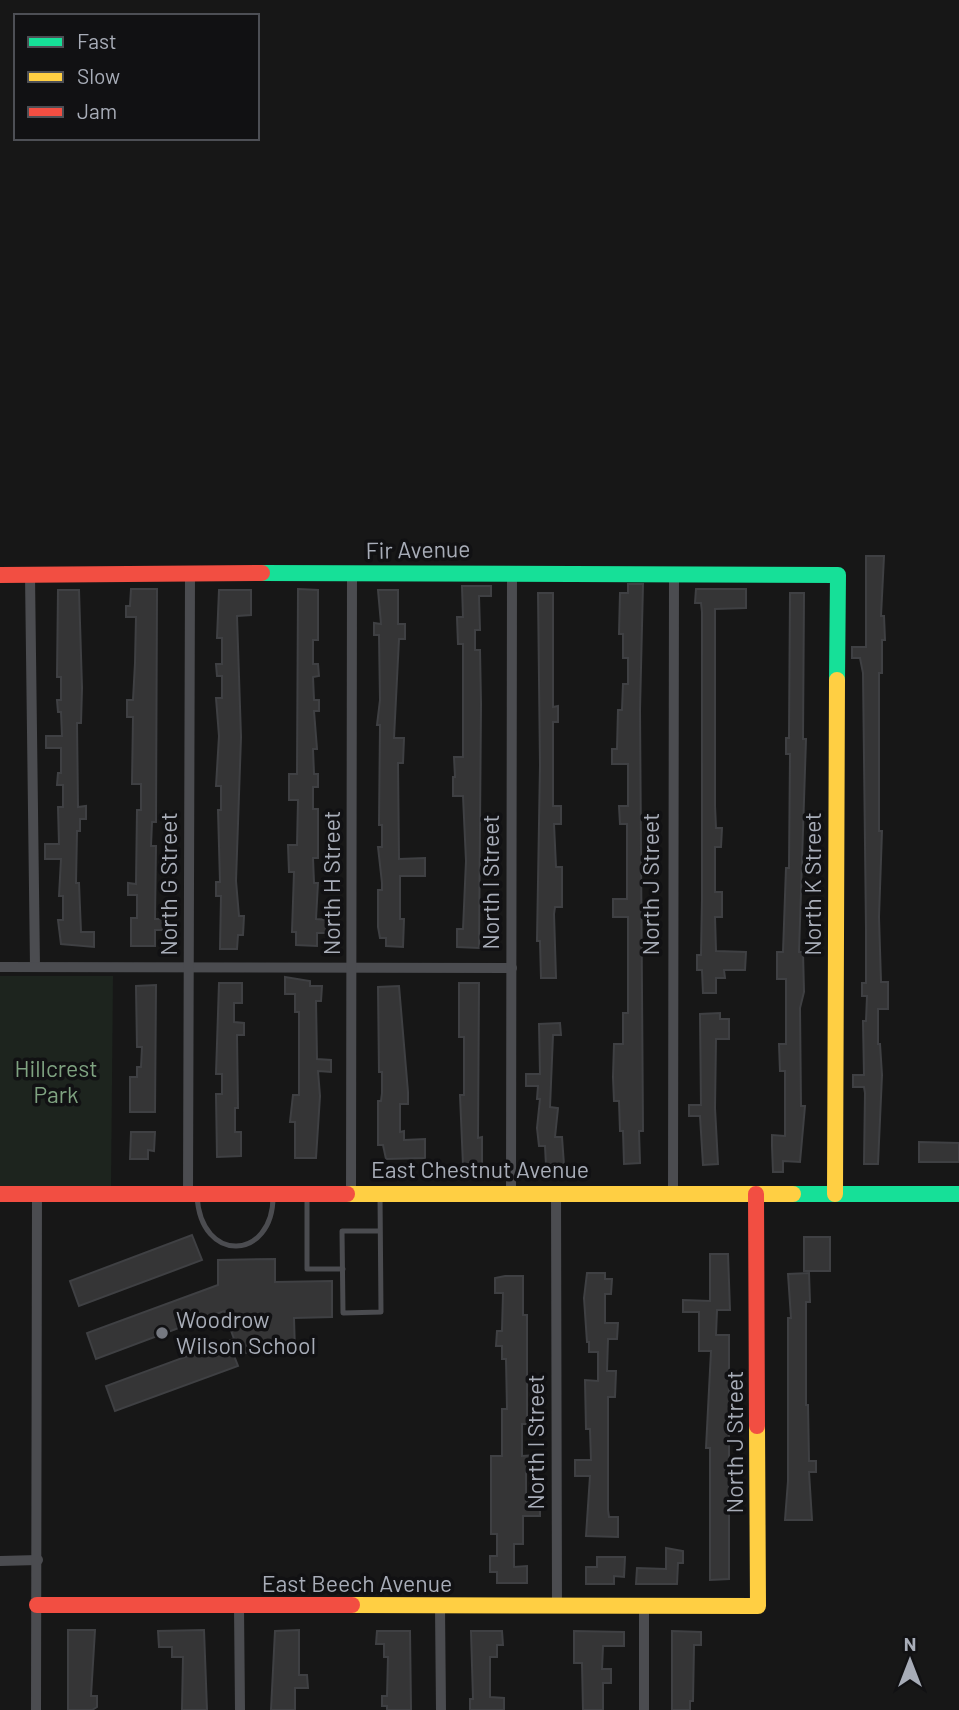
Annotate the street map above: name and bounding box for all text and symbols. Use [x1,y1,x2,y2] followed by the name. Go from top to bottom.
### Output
[14,14,259,140] legend
[77,28,117,53] text: Fast
[77,63,120,88] text: Slow
[77,98,117,123] text: Jam
[365,534,471,564] street label: Fir Avenue
[317,811,345,955] street label: North H Street
[154,812,182,956] street label: North G Street
[798,812,826,956] street label: North K Street
[636,813,664,955] street label: North J Street
[476,814,504,950] street label: North I Street
[14,1054,98,1108] park label: Hillcrest Park
[371,1155,589,1183] street label: East Chestnut Avenue
[176,1305,316,1359] place label: Woodrow Wilson School
[154,1325,170,1341] marker: Woodrow Wilson School
[720,1371,748,1513] street label: North J Street
[521,1374,549,1510] street label: North I Street
[262,1569,452,1597] street label: East Beech Avenue
[875,1626,945,1696] north arrow
[904,1632,916,1655] text: N

